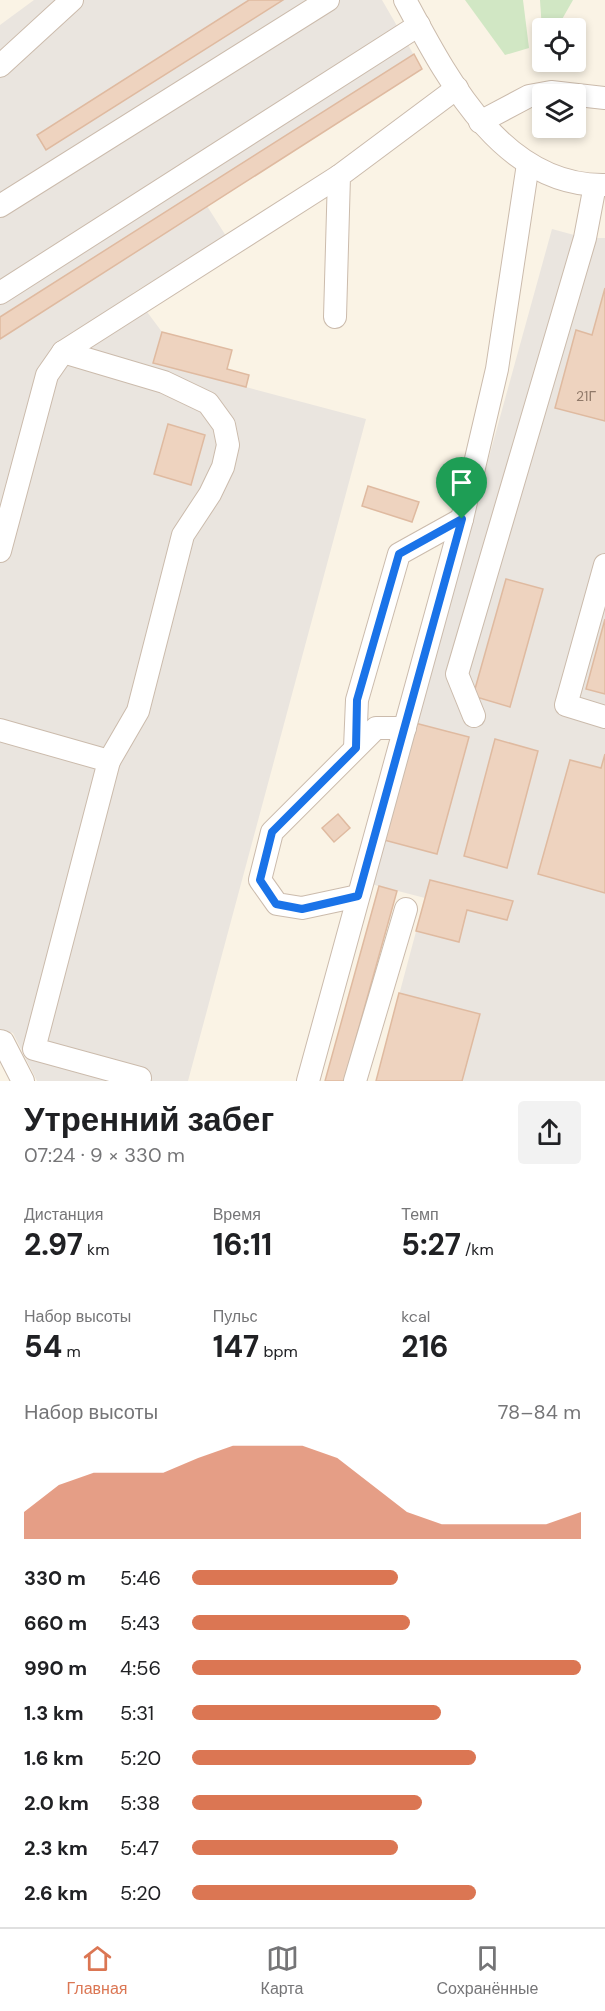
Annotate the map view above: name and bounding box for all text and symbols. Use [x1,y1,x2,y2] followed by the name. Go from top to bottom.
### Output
[532,18,586,138] map controls
[532,18,586,72] button: locate
[532,84,586,138] button: layers
[576,387,596,405] house number: 21Г
[436,457,487,519] pin
[445,466,478,499] icon: arrive
[24,1098,274,1141] text: Утренний забег
[518,1101,581,1164] button: share
[24,1142,185,1168] text: 07:24 · 9 × 330 m
[24,1204,103,1225] text: Дистанция
[213,1204,261,1225] text: Время
[401,1204,439,1225] text: Темп
[24,1225,83,1264] text: 2.97
[213,1225,272,1264] text: 16:11
[401,1225,461,1264] text: 5:27
[83,1239,109,1260] text: km
[461,1239,494,1260] text: /km
[24,1306,131,1327] text: Набор высоты
[213,1306,257,1327] text: Пульс
[401,1306,430,1327] text: kcal
[24,1327,62,1366] text: 54
[213,1327,259,1366] text: 147
[401,1327,449,1366] text: 216
[62,1341,81,1362] text: m
[259,1341,298,1362] text: bpm
[24,1399,158,1425] text: Набор высоты
[498,1399,581,1425] text: 78–84 m
[24,1565,86,1591] text: 330 m
[120,1565,161,1591] text: 5:46
[24,1610,87,1636] text: 660 m
[120,1610,160,1636] text: 5:43
[24,1655,87,1681] text: 990 m
[120,1655,161,1681] text: 4:56
[24,1700,83,1726] text: 1.3 km
[120,1700,154,1726] text: 5:31
[24,1745,83,1771] text: 1.6 km
[120,1745,161,1771] text: 5:20
[24,1790,89,1816] text: 2.0 km
[120,1790,160,1816] text: 5:38
[24,1835,88,1861] text: 2.3 km
[120,1835,159,1861] text: 5:47
[24,1880,88,1906] text: 2.6 km
[120,1880,161,1906] text: 5:20
[67,1942,127,1999] tab: Главная
[261,1942,303,1999] tab: Карта
[437,1942,538,1999] tab: Сохранённые

